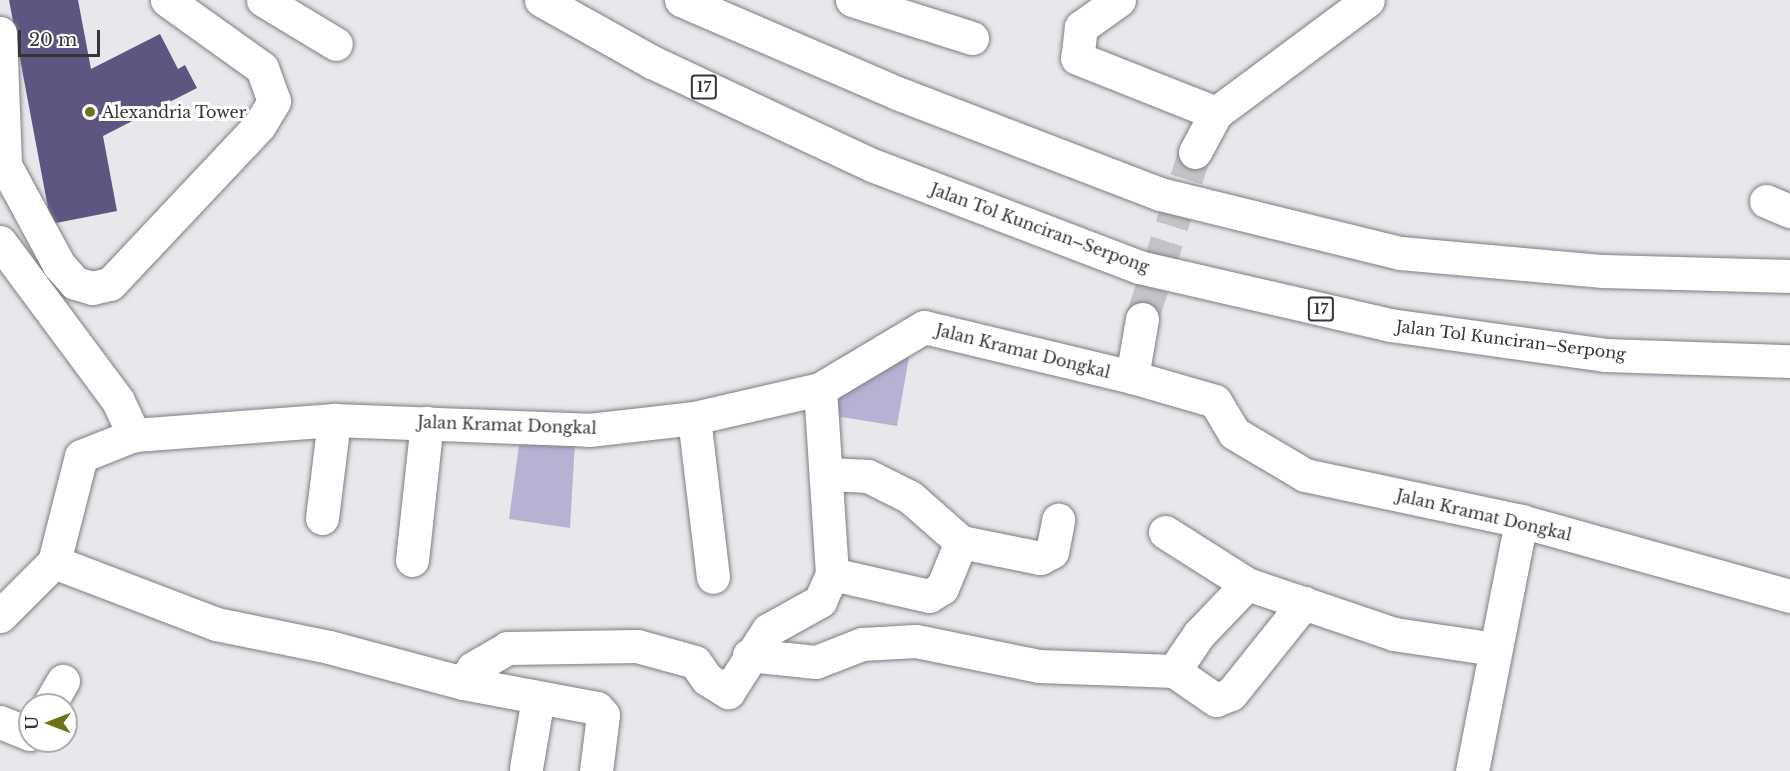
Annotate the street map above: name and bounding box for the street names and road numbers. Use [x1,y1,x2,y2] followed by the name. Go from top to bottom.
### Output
[690,75,718,99] road number: 17
[928,179,1152,277] street label: Jalan Tol Kunciran–Serpong
[1308,297,1334,321] road number: 17
[1395,316,1627,364] street label: Jalan Tol Kunciran–Serpong
[934,320,1112,382] street label: Jalan Kramat Dongkal
[417,412,597,438] street label: Jalan Kramat Dongkal
[1395,486,1573,544] street label: Jalan Kramat Dongkal

